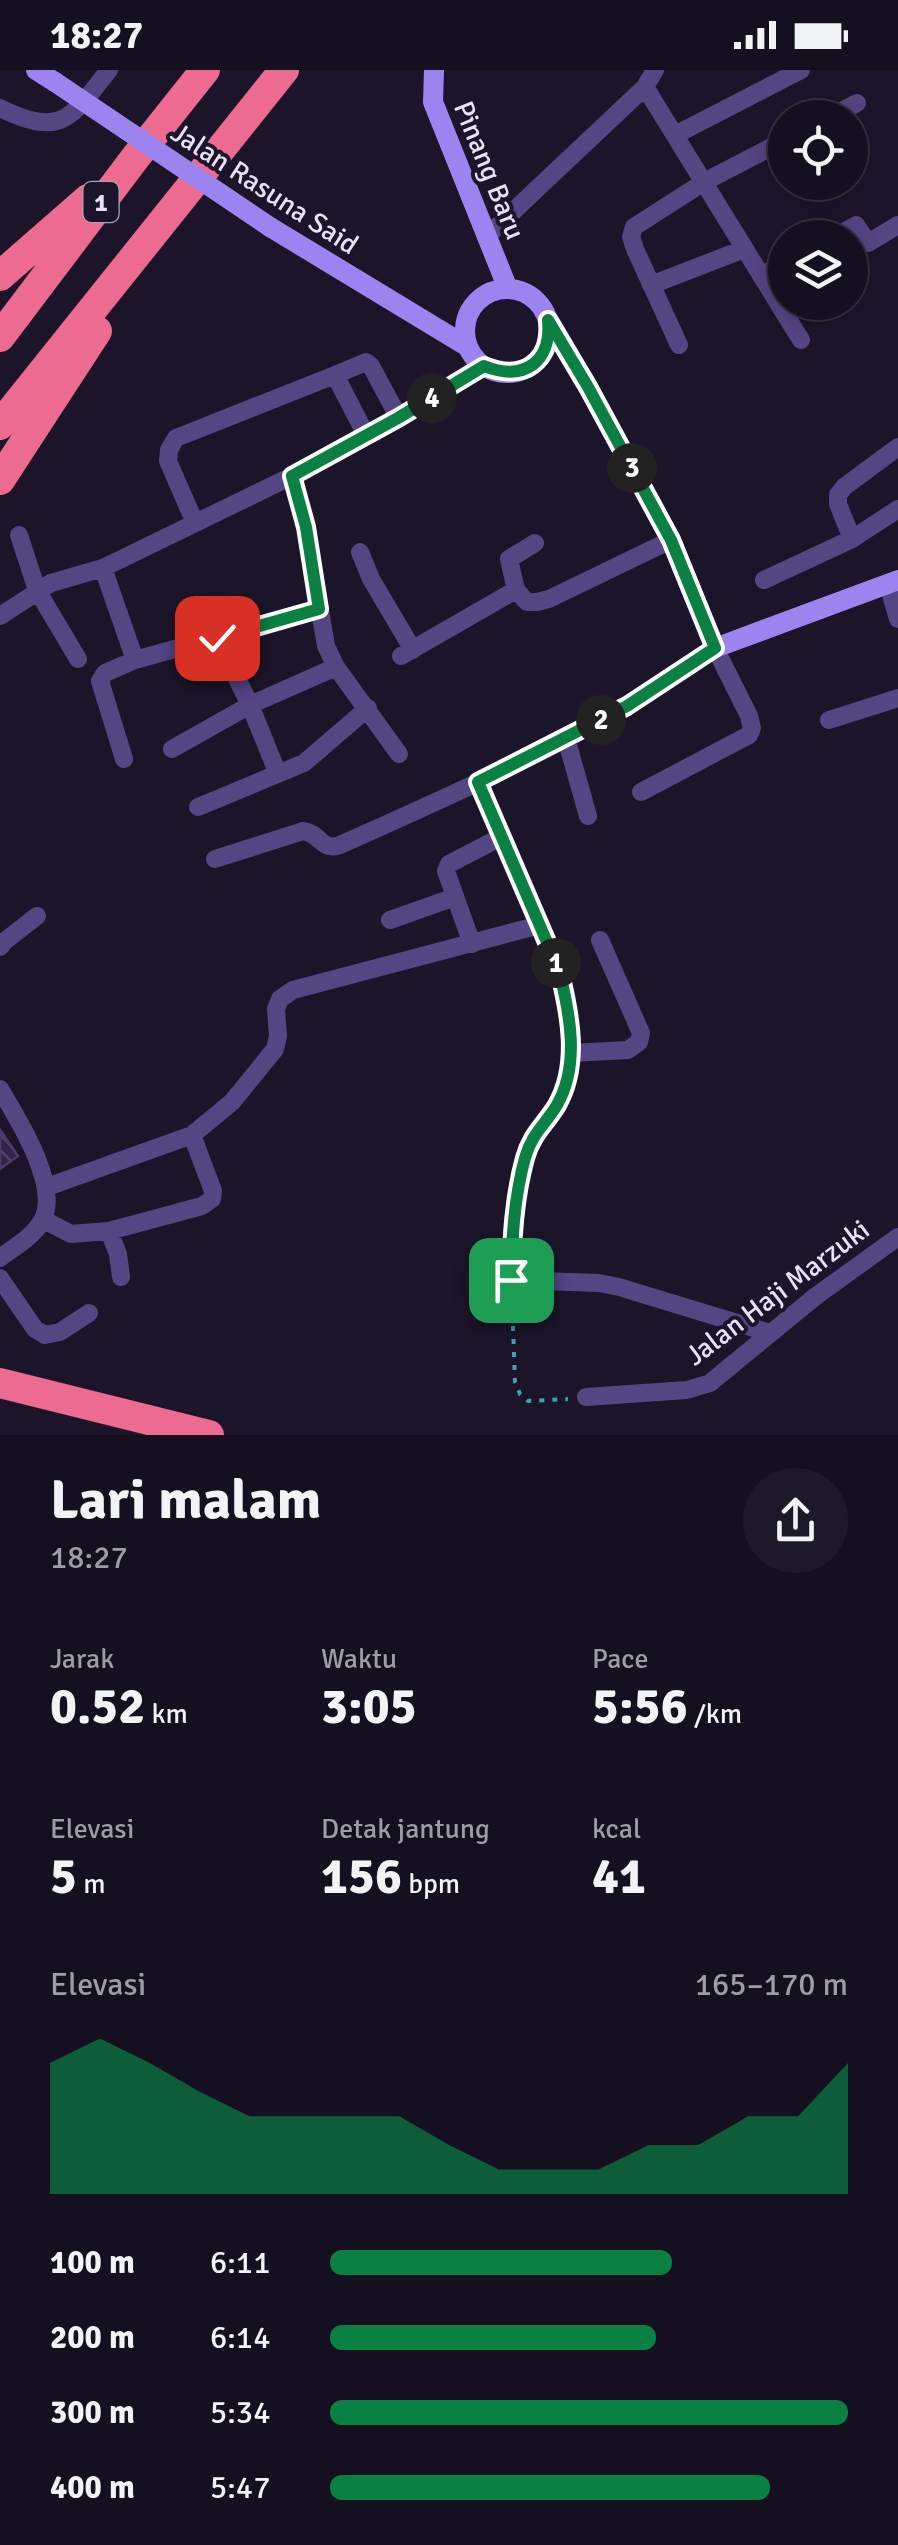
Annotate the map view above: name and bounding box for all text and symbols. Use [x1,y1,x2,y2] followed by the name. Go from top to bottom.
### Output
[50,12,143,59] text: 18:27
[446,96,532,244] street label: Pinang Baru
[768,100,868,320] map controls
[768,100,868,200] button: locate
[165,116,364,262] street label: Jalan Rasuna Said
[84,182,118,222] road number: 1
[768,220,868,320] button: layers
[407,373,457,423] pin: 4
[424,381,440,415] text: 4
[607,443,657,493] pin: 3
[624,451,640,485] text: 3
[175,596,260,681] pin
[190,611,245,666] icon: check
[576,695,626,745] pin: 2
[593,703,609,737] text: 2
[531,938,581,988] pin: 1
[548,946,564,980] text: 1
[679,1213,876,1373] street label: Jalan Haji Marzuki
[469,1238,554,1323] pin
[484,1253,539,1308] icon: arrive
[50,1466,321,1534] text: Lari malam
[743,1468,848,1573] button: share
[50,1538,128,1577] text: 18:27
[50,1642,114,1676] text: Jarak
[321,1642,397,1676] text: Waktu
[592,1642,648,1676] text: Pace
[50,1676,145,1738] text: 0.52
[321,1676,417,1738] text: 3:05
[592,1676,688,1738] text: 5:56
[145,1697,188,1731] text: km
[688,1697,742,1731] text: /km
[50,1812,134,1846] text: Elevasi
[321,1812,490,1846] text: Detak jantung
[592,1812,641,1846] text: kcal
[50,1846,77,1908] text: 5
[321,1846,402,1908] text: 156
[592,1846,646,1908] text: 41
[77,1867,106,1901] text: m
[402,1867,460,1901] text: bpm
[50,1965,146,2004] text: Elevasi
[695,1965,848,2004] text: 165–170 m
[50,2243,135,2282] text: 100 m
[210,2243,270,2282] text: 6:11
[50,2318,135,2357] text: 200 m
[210,2318,270,2357] text: 6:14
[50,2393,135,2432] text: 300 m
[210,2393,270,2432] text: 5:34
[50,2468,135,2507] text: 400 m
[210,2468,270,2507] text: 5:47

